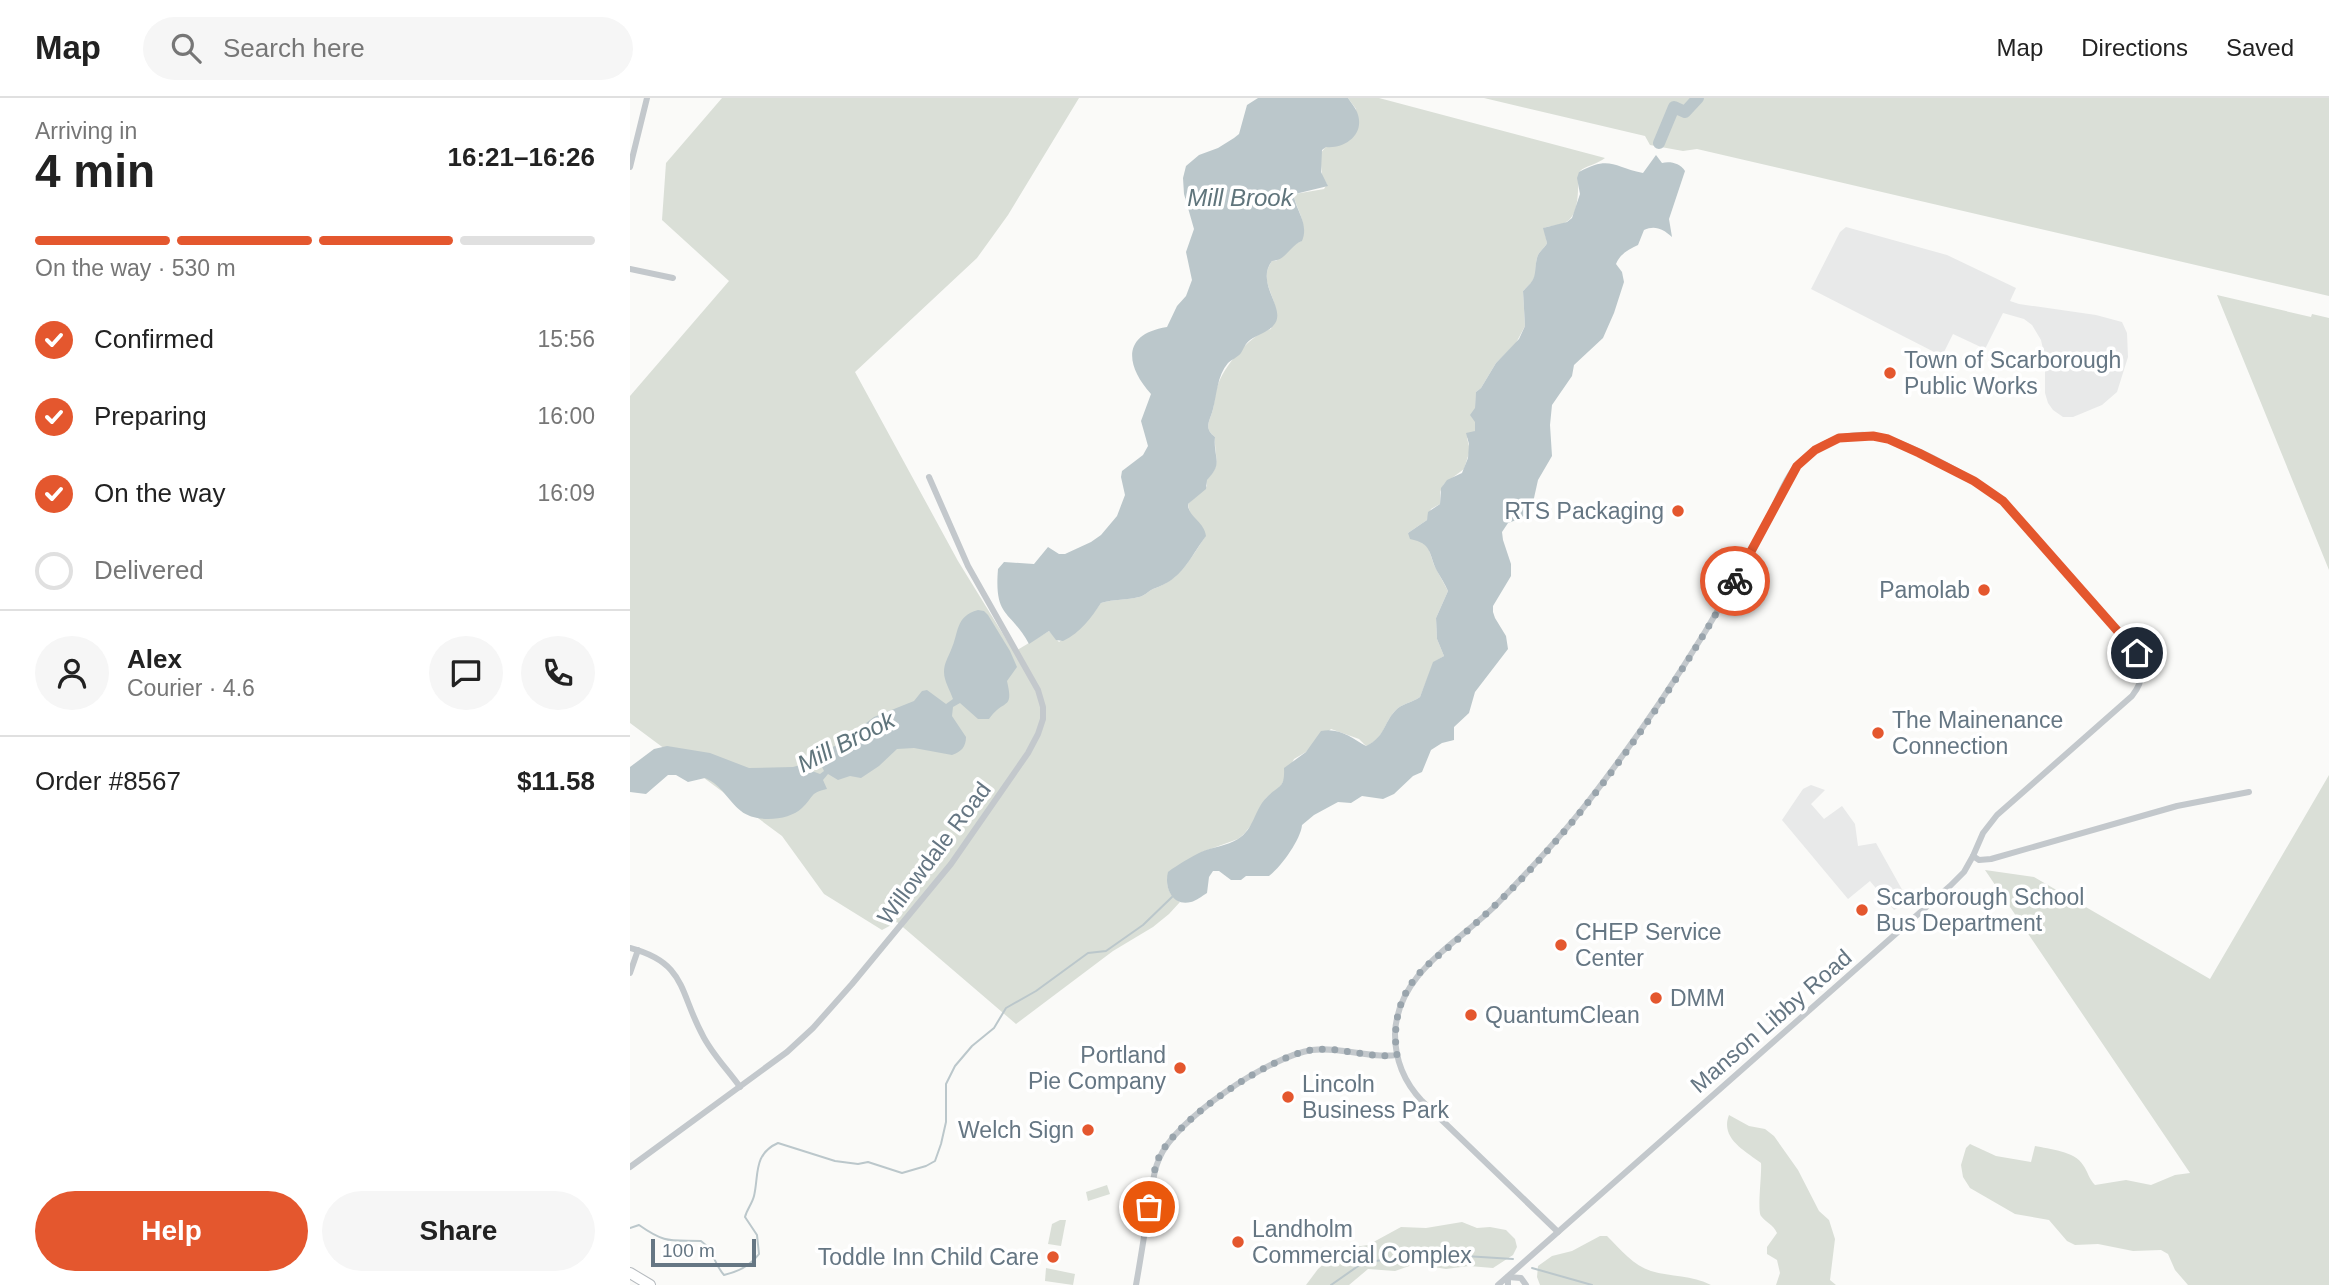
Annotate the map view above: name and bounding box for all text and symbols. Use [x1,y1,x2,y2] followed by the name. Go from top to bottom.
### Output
[143,17,633,80] search box
[35,29,101,66] text: Map
[167,29,205,67] icon: search
[223,33,365,63] text: Search here
[1997,34,2043,61] text: Map
[2081,34,2188,61] text: Directions
[2226,34,2294,61] text: Saved
[35,118,137,144] text: Arriving in
[448,142,595,172] text: 16:21–16:26
[35,145,155,197] text: 4 min
[1187,184,1295,211] water label: Mill Brook
[35,255,236,281] text: On the way · 530 m
[35,321,73,359] icon: check
[94,324,214,354] text: Confirmed
[537,326,595,352] text: 15:56
[1904,347,2121,399] place label: Town of Scarborough Public Works
[1882,365,1898,381] marker: Town of Scarborough Public Works
[35,398,73,436] icon: check
[94,401,207,431] text: Preparing
[537,403,595,429] text: 16:00
[35,475,73,513] icon: check
[94,478,226,508] text: On the way
[537,480,595,506] text: 16:09
[1505,498,1664,524] place label: RTS Packaging
[1670,503,1686,519] marker: RTS Packaging
[1700,546,1770,616] courier
[94,555,204,585] text: Delivered
[1716,562,1754,600] icon: bike
[1879,577,1970,603] place label: Pamolab
[1976,582,1992,598] marker: Pamolab
[2107,623,2167,683] pin
[2118,634,2156,672] icon: home
[35,636,109,710] button: person
[429,636,503,710] button: chat
[521,636,595,710] button: phone
[127,644,182,674] text: Alex
[127,675,255,701] text: Courier · 4.6
[793,705,901,777] water label: Mill Brook
[1892,707,2063,759] place label: The Mainenance Connection
[1870,725,1886,741] marker: The Mainenance Connection
[35,766,181,796] text: Order #8567
[517,766,595,796] text: $11.58
[872,777,996,929] street label: Willowdale Road
[1876,884,2084,936] place label: Scarborough School Bus Department
[1854,902,1870,918] marker: Scarborough School Bus Department
[1575,919,1722,971] place label: CHEP Service Center
[1553,937,1569,953] marker: CHEP Service Center
[1685,944,1857,1098] street label: Manson Libby Road
[1670,985,1725,1011] place label: DMM
[1648,990,1664,1006] marker: DMM
[1485,1002,1640,1028] place label: QuantumClean
[1463,1007,1479,1023] marker: QuantumClean
[1028,1042,1166,1094] place label: Portland Pie Company
[1172,1060,1188,1076] marker: Portland Pie Company
[1302,1071,1450,1123] place label: Lincoln Business Park
[1280,1089,1296,1105] marker: Lincoln Business Park
[958,1117,1074,1143] place label: Welch Sign
[1080,1122,1096,1138] marker: Welch Sign
[1119,1177,1179,1237] pin
[1130,1188,1168,1226] icon: bag
[35,1191,308,1271] button: Help
[322,1191,595,1271] button: Share
[1252,1216,1472,1268] place label: Landholm Commercial Complex
[1230,1234,1246,1250] marker: Landholm Commercial Complex
[651,1236,756,1268] scale bar
[662,1240,715,1261] text: 100 m
[818,1244,1039,1270] place label: Toddle Inn Child Care
[1045,1249,1061,1265] marker: Toddle Inn Child Care

